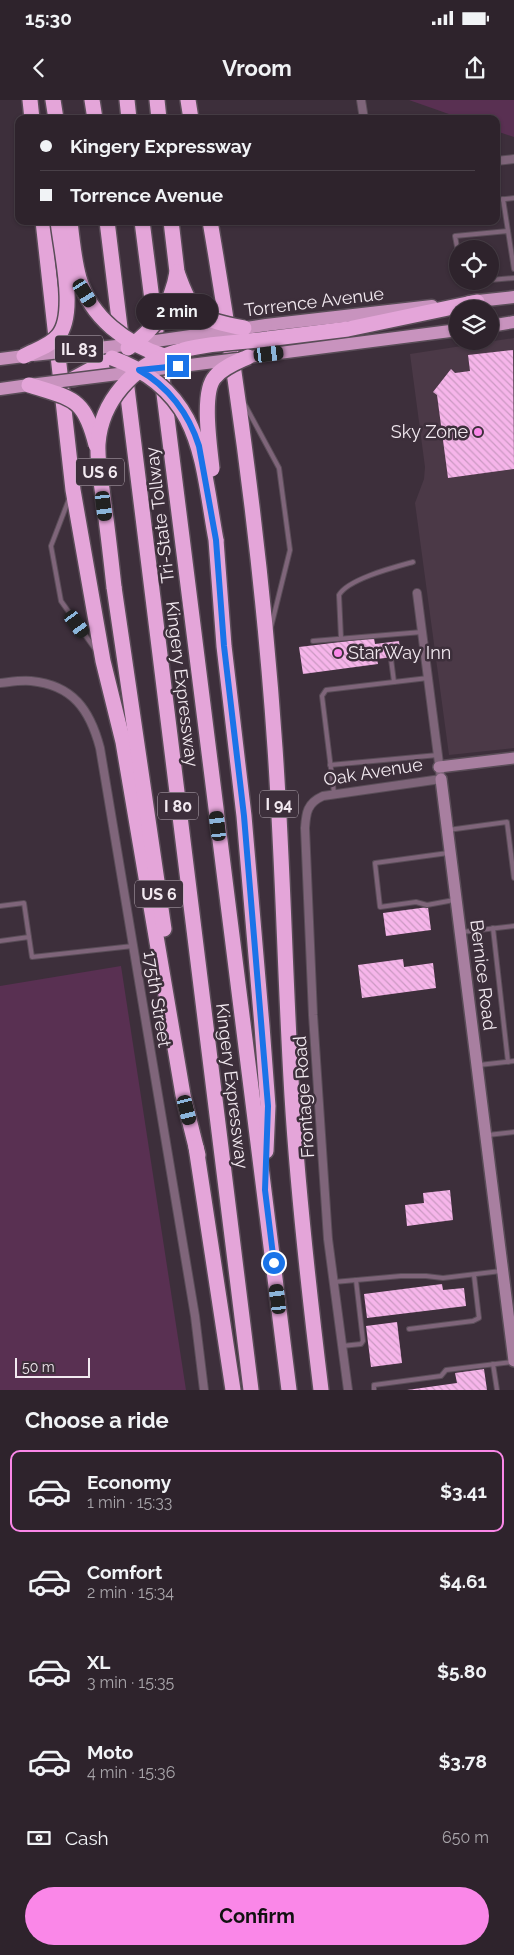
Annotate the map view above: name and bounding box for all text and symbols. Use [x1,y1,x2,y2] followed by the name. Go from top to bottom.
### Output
[25,7,72,29] text: 15:30
[25,54,53,82] icon: back
[461,54,489,82] icon: share
[222,55,292,81] text: Vroom
[70,135,252,157] text: Kingery Expressway
[70,184,223,206] text: Torrence Avenue
[449,240,499,350] map controls
[449,240,499,290] button: locate
[70,276,99,310] car
[243,282,385,320] street label: Torrence Avenue
[137,294,219,328] callout: 2 min
[449,300,499,350] button: layers
[156,302,198,321] text: 2 min
[55,335,103,362] road number: IL 83
[253,345,284,363] car
[167,355,189,377] route end
[391,421,468,442] place label: Sky Zone
[472,426,484,438] marker: Sky Zone
[141,446,178,584] street label: Tri-State Tollway
[76,458,124,486] road number: US 6
[94,490,113,522] car
[162,600,203,768] street label: Kingery Expressway
[62,607,91,641] car
[348,642,451,663] place label: Star Way Inn
[332,647,344,659] marker: Star Way Inn
[322,753,424,790] street label: Oak Avenue
[260,791,298,818] road number: I 94
[158,792,198,819] road number: I 80
[208,810,227,842] car
[135,881,183,908] road number: US 6
[466,918,501,1032] street label: Bernice Road
[139,949,176,1049] street label: 175th Street
[212,1002,253,1170] street label: Kingery Expressway
[289,1035,318,1159] street label: Frontage Road
[176,1094,197,1126] car
[263,1252,285,1274] route start
[268,1283,287,1315] car
[15,1355,90,1378] scale bar
[22,1359,55,1375] text: 50 m
[25,1407,169,1433] text: Choose a ride
[27,1469,72,1514] icon: car
[87,1471,171,1493] text: Economy
[440,1480,487,1502] text: $3.41
[87,1493,172,1512] text: 1 min · 15:33
[27,1559,72,1604] icon: car
[87,1561,162,1583] text: Comfort
[439,1570,487,1592] text: $4.61
[87,1583,174,1602] text: 2 min · 15:34
[27,1649,72,1694] icon: car
[87,1651,110,1673] text: XL
[437,1660,487,1682] text: $5.80
[87,1673,174,1692] text: 3 min · 15:35
[27,1739,72,1784] icon: car
[87,1741,133,1763] text: Moto
[438,1750,487,1772] text: $3.78
[87,1763,175,1782] text: 4 min · 15:36
[25,1824,53,1852] icon: cash
[65,1827,109,1849] text: Cash
[442,1828,489,1847] text: 650 m
[25,1887,489,1945] button: Confirm

